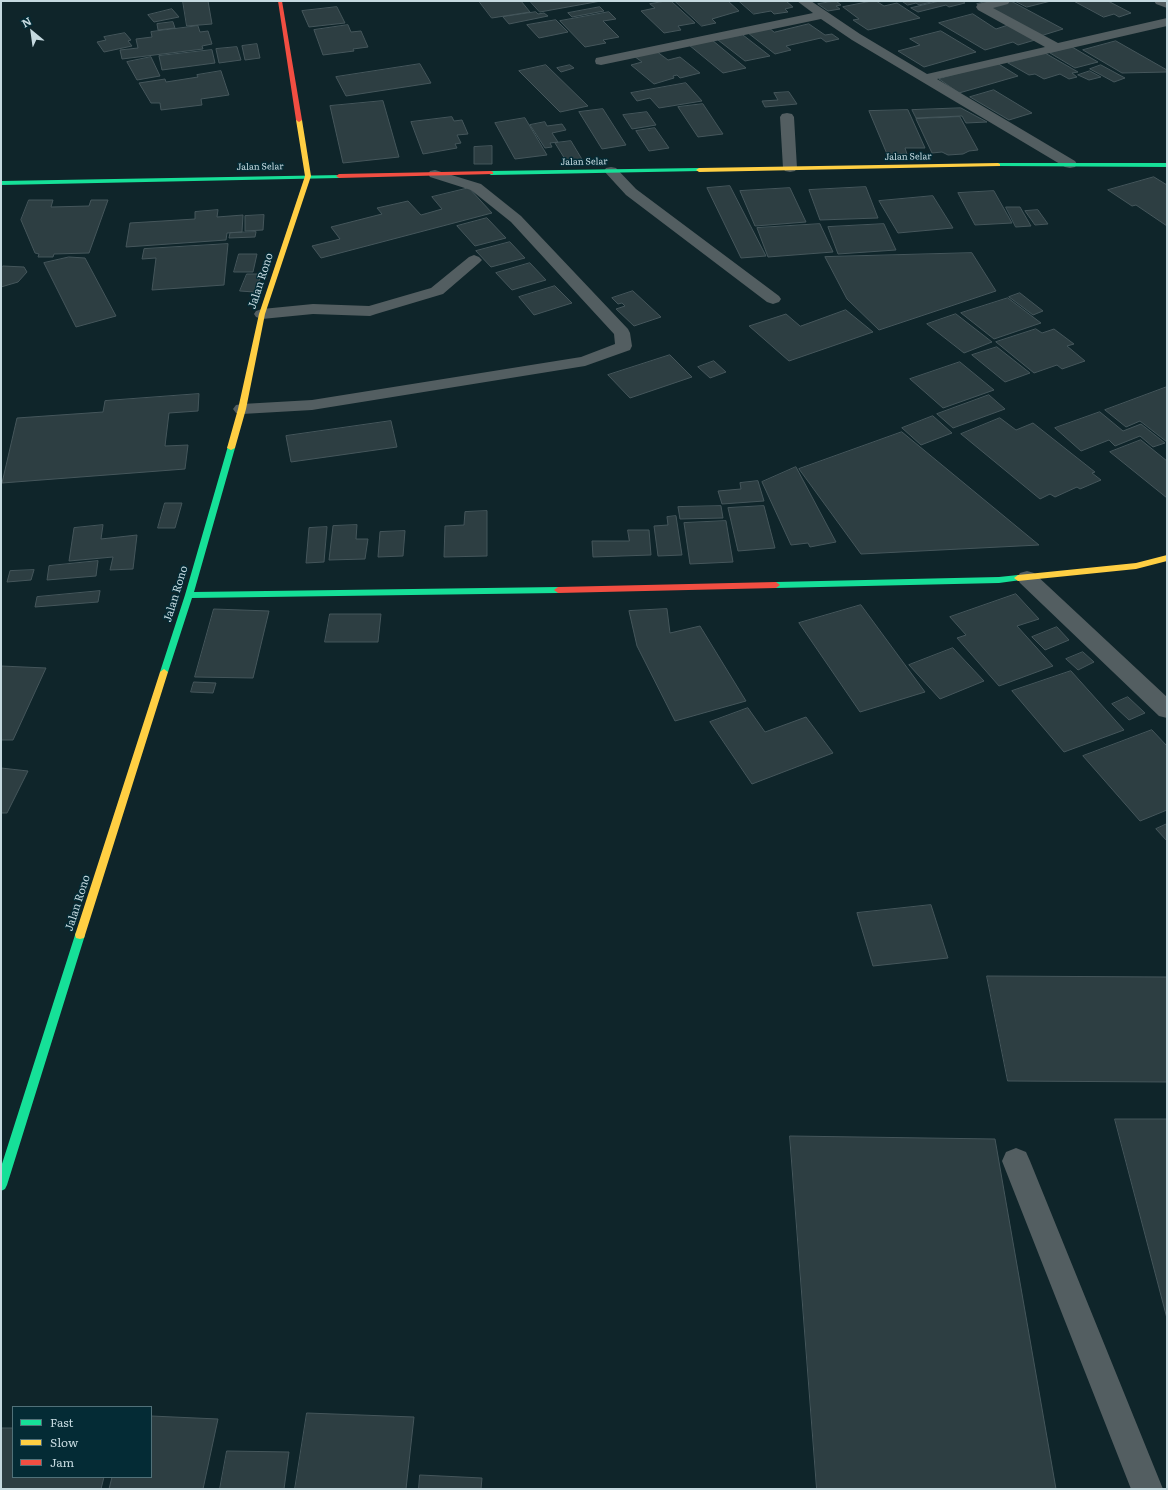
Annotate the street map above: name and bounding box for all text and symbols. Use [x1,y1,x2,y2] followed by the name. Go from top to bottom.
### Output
[12,12,52,52] north arrow
[18,12,34,31] text: N
[884,151,932,163] street label: Jalan Selar
[560,156,608,168] street label: Jalan Selar
[236,161,284,173] street label: Jalan Selar
[246,251,276,311] street label: Jalan Rono
[161,564,191,624] street label: Jalan Rono
[63,873,93,933] street label: Jalan Rono
[12,1406,152,1478] legend
[50,1413,73,1431] text: Fast
[50,1433,78,1451] text: Slow
[50,1453,74,1471] text: Jam

